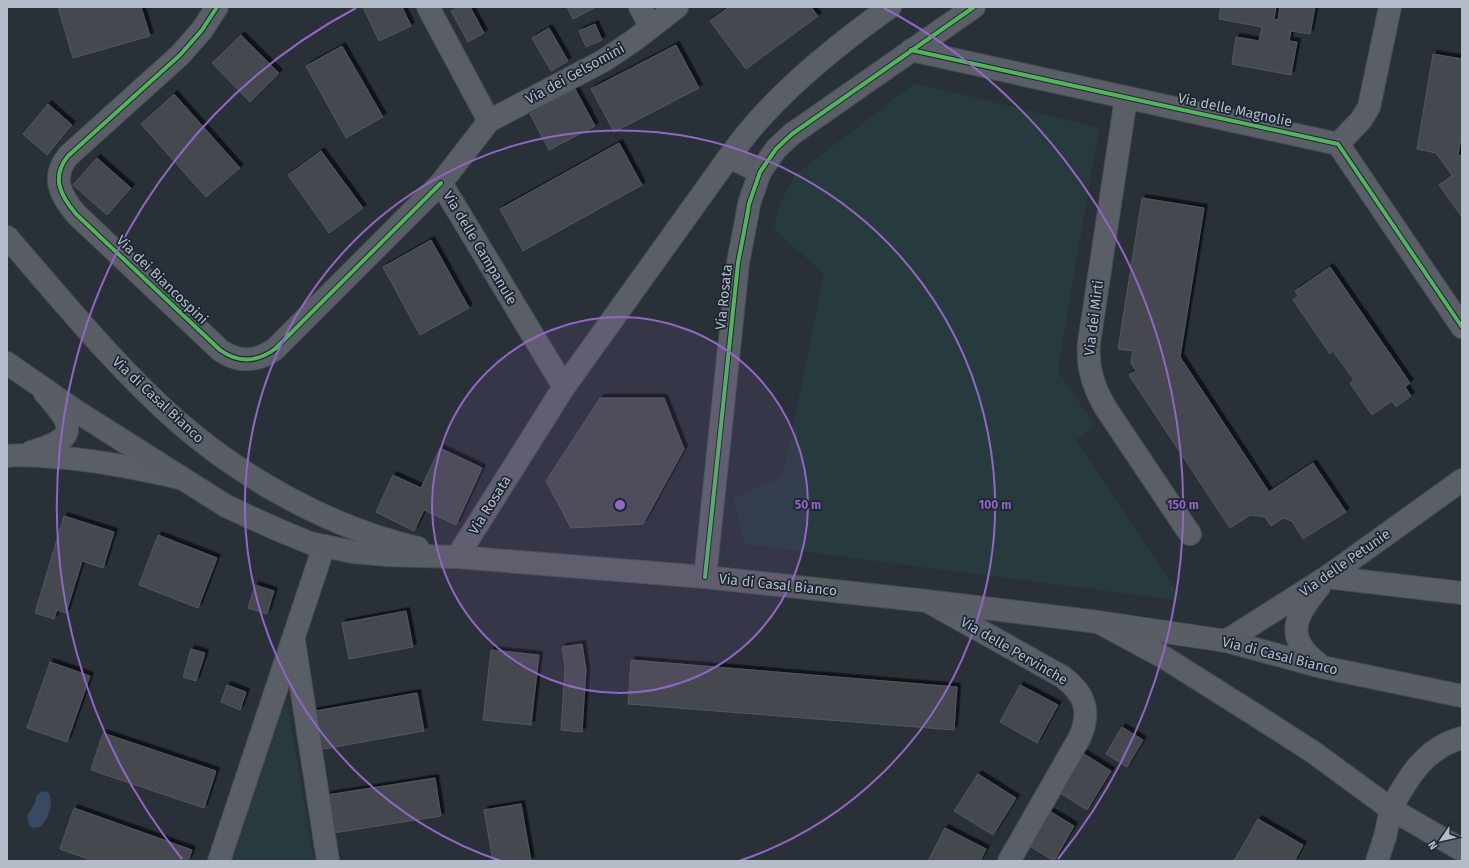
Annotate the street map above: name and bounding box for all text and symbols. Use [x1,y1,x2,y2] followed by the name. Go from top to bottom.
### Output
[523,40,627,108] street label: Via dei Gelsomini
[1176,90,1294,130] street label: Via delle Magnolie
[439,188,521,308] street label: Via delle Campanule
[113,232,211,328] street label: Via dei Biancospini
[712,263,736,331] street label: Via Rosata
[1081,279,1107,357] street label: Via dei Mirti
[109,353,207,447] street label: Via di Casal Bianco
[465,472,515,538] street label: Via Rosata
[613,498,627,512] centre of rings
[795,498,821,512] text: 50 m
[979,498,1011,512] text: 100 m
[1167,498,1199,512] text: 150 m
[1296,525,1394,601] street label: Via delle Petunie
[718,570,838,600] street label: Via di Casal Bianco
[957,613,1071,689] street label: Via delle Pervinche
[1220,633,1340,679] street label: Via di Casal Bianco
[1421,820,1461,860] north arrow
[1426,839,1441,852] text: N

